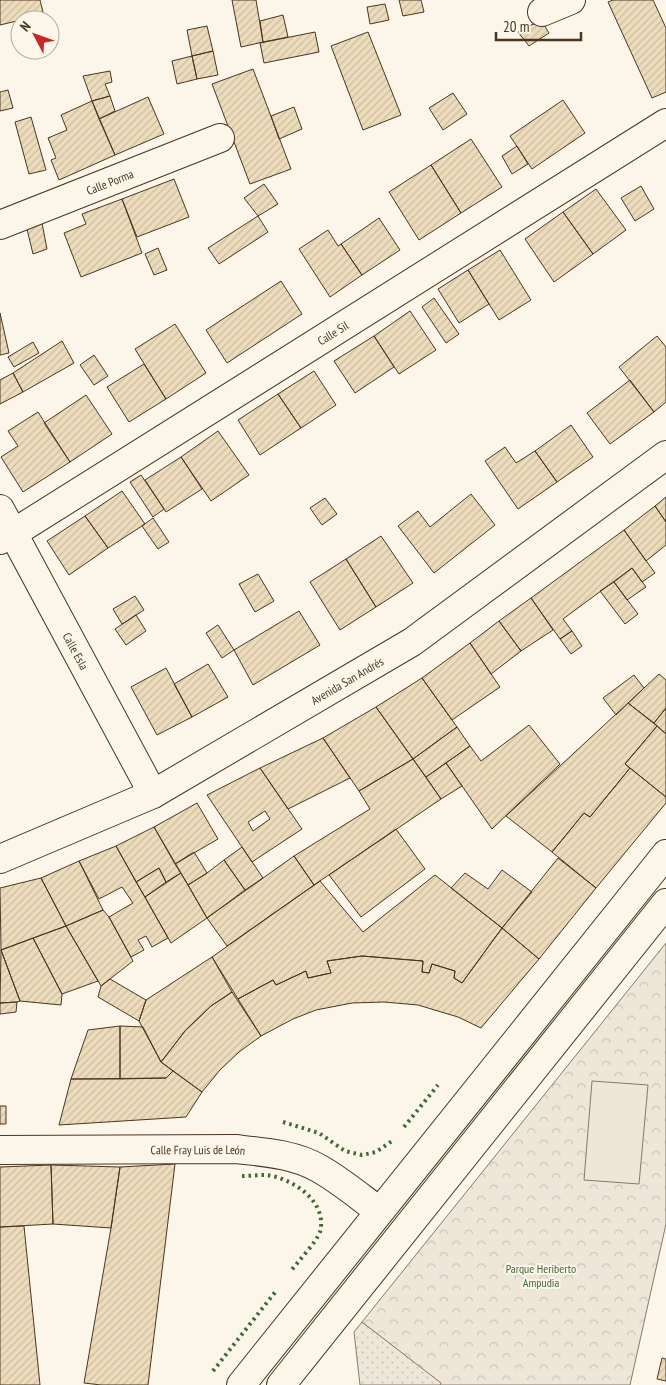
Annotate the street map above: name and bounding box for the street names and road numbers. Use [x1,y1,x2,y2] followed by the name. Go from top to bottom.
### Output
[84,165,136,198] street label: Calle Porma
[314,317,351,348] street label: Calle Sil
[60,630,92,672] street label: Calle Esla
[308,653,386,707] street label: Avenida San Andrés
[151,1141,246,1158] street label: Calle Fray Luis de León

